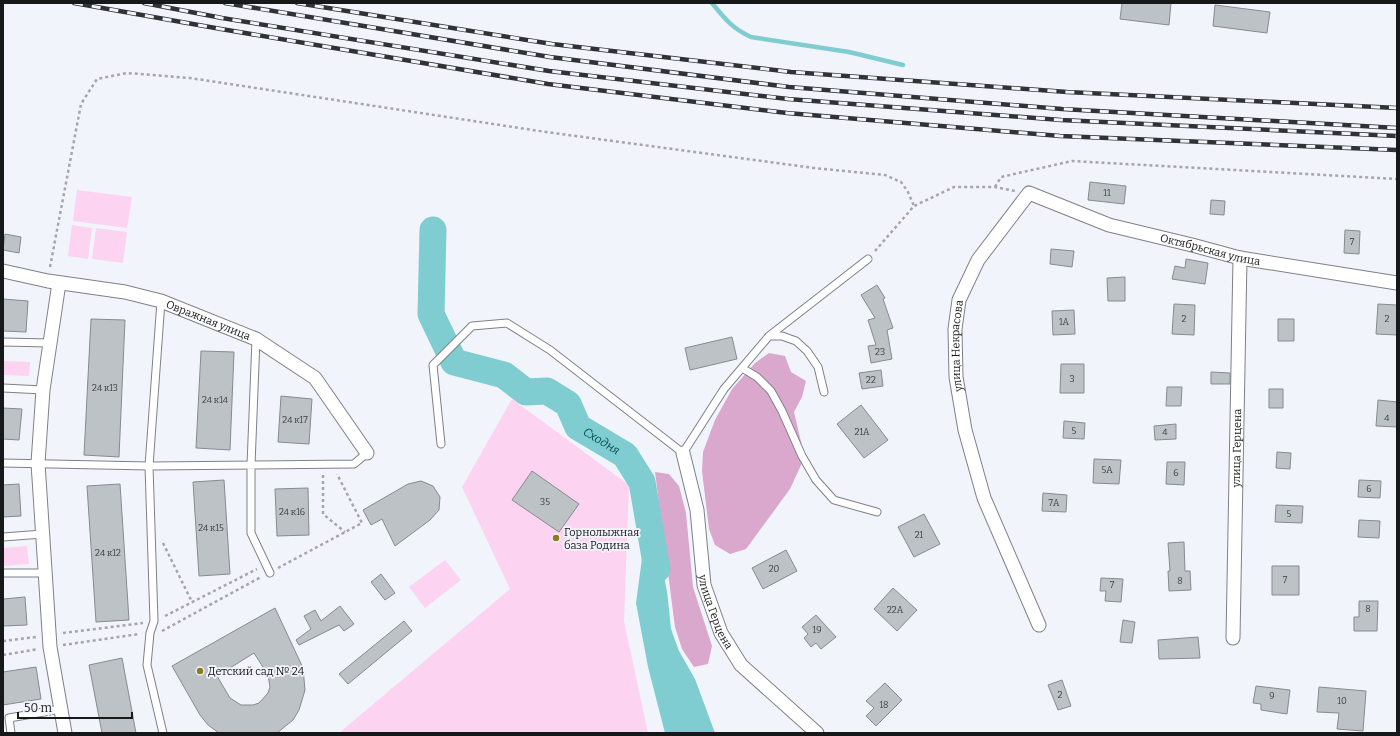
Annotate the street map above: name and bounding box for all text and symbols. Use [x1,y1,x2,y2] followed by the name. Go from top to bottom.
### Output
[1103,188,1111,198] house number: 11
[1159,231,1261,268] street label: Октябрьская улица
[1350,237,1355,247] house number: 7
[164,297,253,343] street label: Овражная улица
[948,299,965,394] street label: улица Некрасова
[1182,314,1187,324] house number: 2
[1385,314,1390,324] house number: 2
[1059,317,1070,327] house number: 1А
[875,347,885,357] house number: 23
[1069,374,1075,384] house number: 3
[866,375,876,385] house number: 22
[92,383,118,393] house number: 24 к13
[202,395,229,405] house number: 24 к14
[1229,408,1244,489] street label: улица Герцена
[1384,413,1390,423] house number: 4
[282,415,308,425] house number: 24 к17
[581,425,623,457] water label: Сходня
[1072,426,1077,436] house number: 5
[855,427,870,437] house number: 21А
[1162,427,1168,437] house number: 4
[1101,465,1113,475] house number: 5А
[1173,468,1179,478] house number: 6
[1366,484,1372,494] house number: 6
[540,497,550,507] house number: 35
[1049,498,1060,508] house number: 7А
[279,507,305,517] house number: 24 к16
[1287,509,1292,519] house number: 5
[198,523,224,533] house number: 24 к15
[564,526,639,552] place label: Горнолыжная база Родина
[915,530,924,540] house number: 21
[551,533,561,543] marker: Горнолыжная база Родина
[95,548,121,558] house number: 24 к12
[769,564,780,574] house number: 20
[696,573,736,651] street label: улица Герцена
[1283,575,1288,585] house number: 7
[1177,576,1183,586] house number: 8
[1110,580,1115,590] house number: 7
[1365,604,1371,614] house number: 8
[887,605,904,615] house number: 22А
[813,625,821,635] house number: 19
[208,665,305,678] place label: Детский сад № 24
[195,666,205,676] marker: Детский сад № 24
[1058,690,1063,700] house number: 2
[1269,691,1275,701] house number: 9
[18,694,132,720] scale bar
[1337,696,1347,706] house number: 10
[879,700,889,710] house number: 18
[24,701,53,715] text: 50 m

